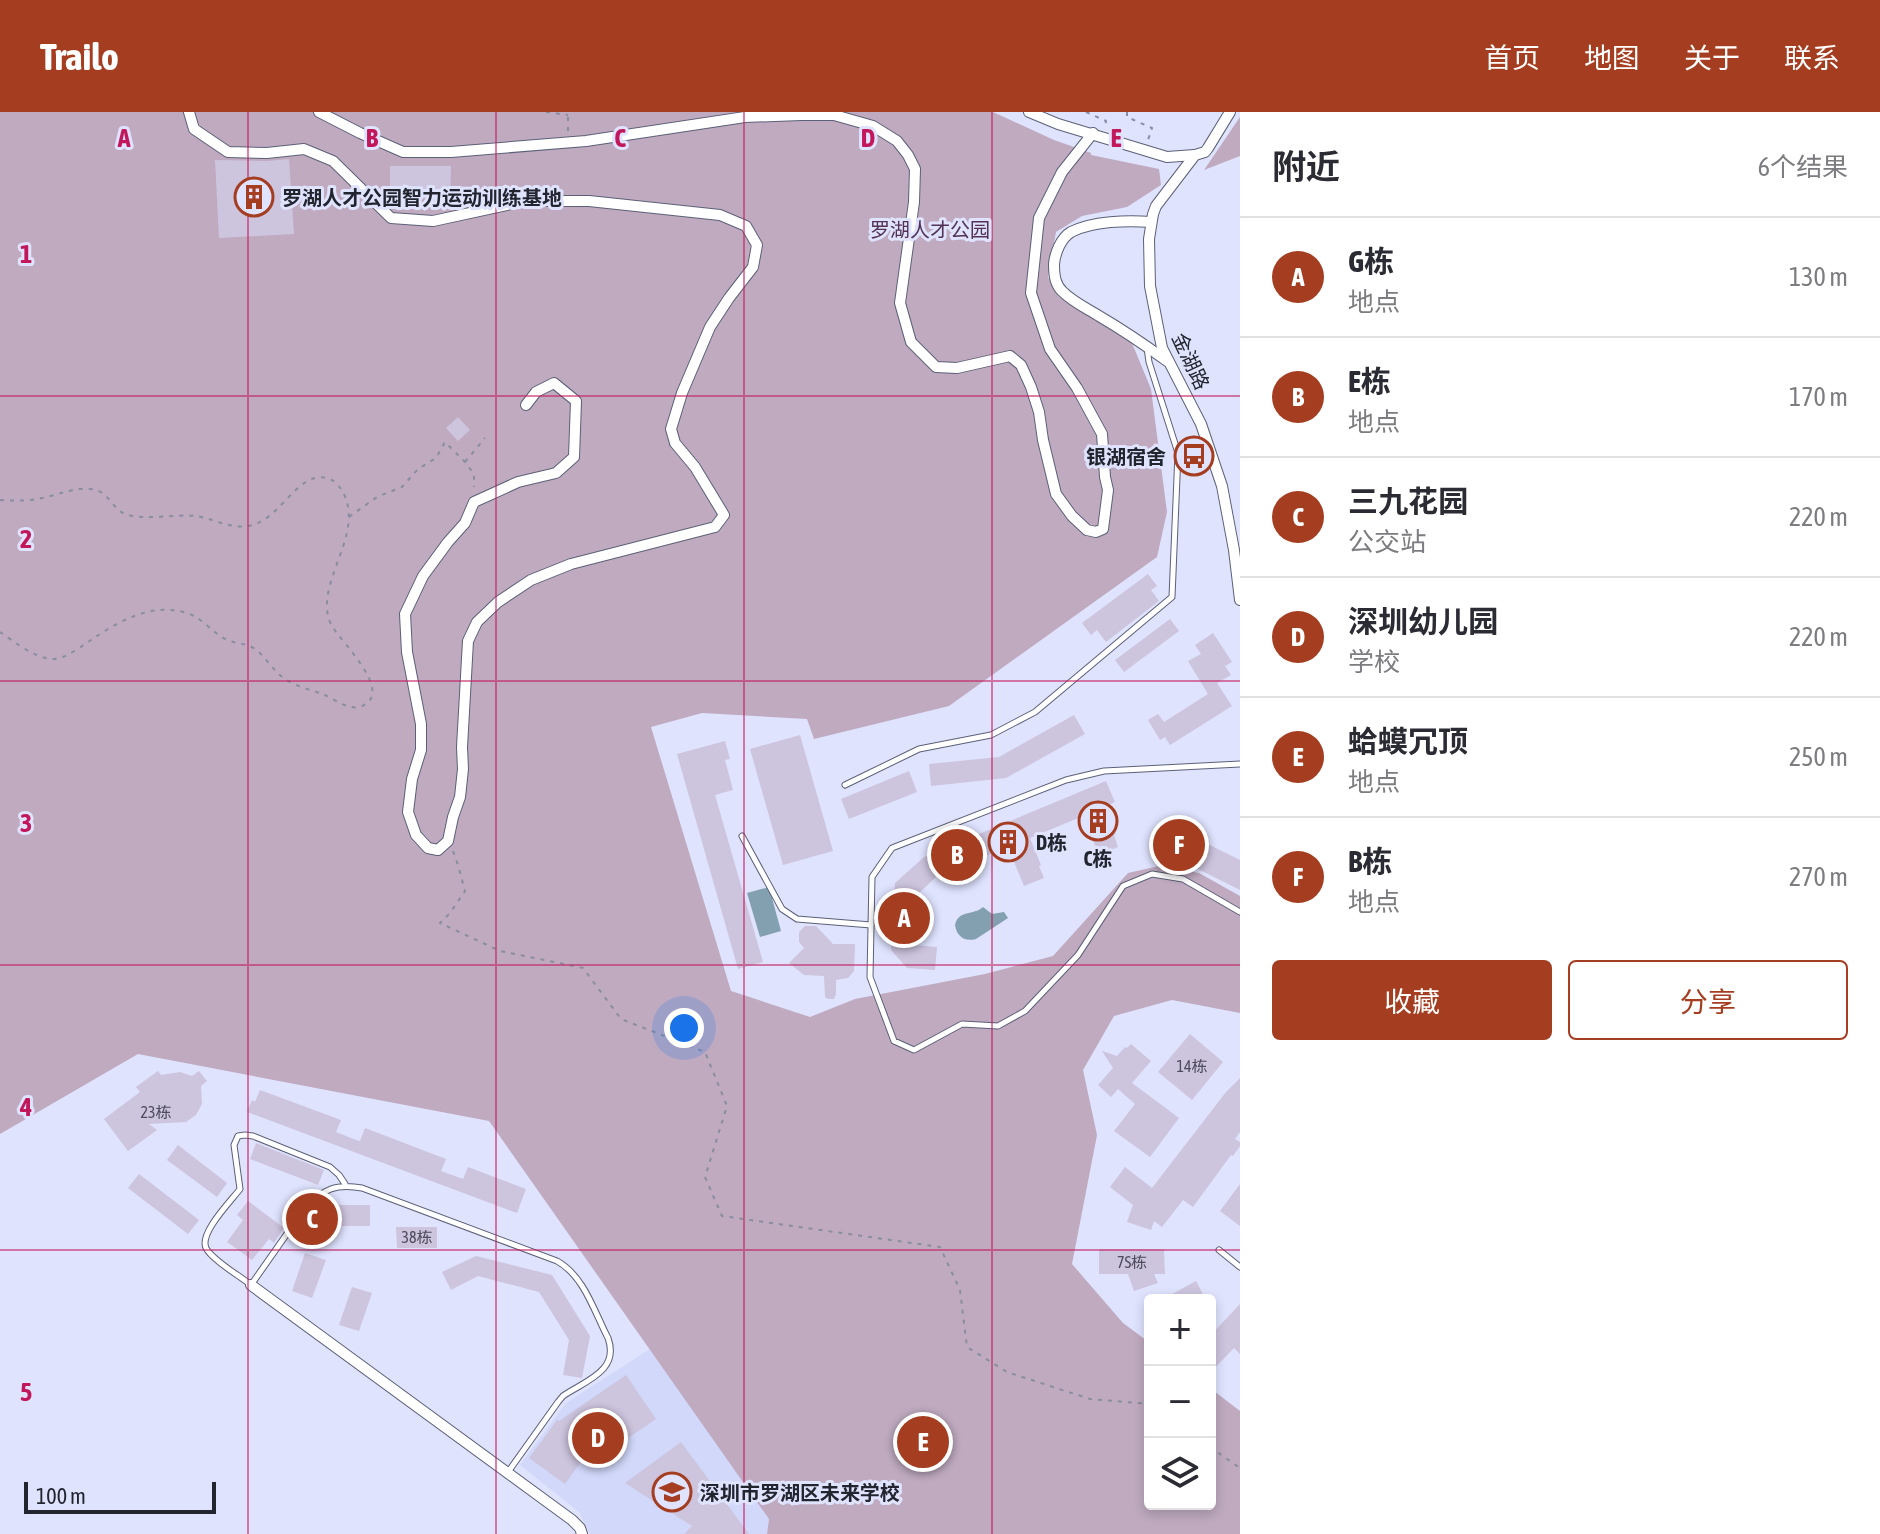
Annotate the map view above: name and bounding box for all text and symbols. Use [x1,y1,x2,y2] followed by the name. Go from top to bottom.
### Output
[40,35,119,78] text: Trailo
[1484,42,1540,74] text: 首页
[1584,42,1640,74] text: 地图
[1684,42,1740,74] text: 关于
[1784,42,1840,74] text: 联系
[117,123,131,153] text: A
[366,123,379,153] text: B
[614,123,626,153] text: C
[861,123,875,153] text: D
[1110,123,1122,153] text: E
[1272,147,1340,186] text: 附近
[1758,152,1848,182] text: 6个结果
[233,176,275,218] building icon: 罗湖人才公园智力运动训练基地
[282,186,562,209] place label: 罗湖人才公园智力运动训练基地
[870,218,990,241] park label: 罗湖人才公园
[20,239,32,269] text: 1
[1348,244,1394,278] text: G栋
[1292,262,1304,292] text: A
[1789,262,1848,292] text: 130 m
[1348,287,1400,317] text: 地点
[1168,329,1214,393] street label: 金湖路
[1348,364,1391,398] text: E栋
[1292,382,1304,412] text: B
[1789,382,1848,412] text: 170 m
[1348,407,1400,437] text: 地点
[1173,435,1215,477] bus stop icon: 银湖宿舍
[1086,445,1166,468] place label: 银湖宿舍
[1348,484,1468,518] text: 三九花园
[1292,502,1304,532] text: C
[1789,502,1848,532] text: 220 m
[20,524,32,554] text: 2
[1348,527,1426,557] text: 公交站
[1348,604,1498,638] text: 深圳幼儿园
[1291,622,1305,652] text: D
[1789,622,1848,652] text: 220 m
[1348,647,1400,677] text: 学校
[1348,724,1468,758] text: 蛤蟆冗顶
[1292,742,1304,772] text: E
[1789,742,1848,772] text: 250 m
[1348,767,1400,797] text: 地点
[1077,800,1119,842] building icon: C栋
[20,808,32,838] text: 3
[1153,815,1205,875] pin: F
[987,821,1029,863] building icon: D栋
[931,825,983,885] pin: B
[1036,831,1067,854] place label: D栋
[1348,844,1392,878] text: B栋
[1084,847,1113,870] place label: C栋
[1293,862,1303,892] text: F
[1789,862,1848,892] text: 270 m
[1348,887,1400,917] text: 地点
[878,888,930,948] pin: A
[1272,960,1552,1040] button: 收藏
[1568,960,1848,1040] button: 分享
[664,1008,704,1048] your location
[1176,1057,1208,1075] house number: 14栋
[19,1092,32,1122] text: 4
[140,1103,172,1121] house number: 23栋
[286,1189,338,1249] pin: C
[401,1228,433,1246] house number: 38栋
[1117,1253,1147,1271] house number: 7S栋
[1144,1294,1216,1510] map controls
[1144,1294,1216,1366] button: +
[1144,1366,1216,1438] button: −
[20,1377,32,1407] text: 5
[572,1408,624,1468] pin: D
[897,1412,949,1472] pin: E
[1144,1438,1216,1510] button: layers
[651,1471,693,1513] school or university icon: 深圳市罗湖区未来学校
[24,1478,216,1514] scale bar
[700,1481,900,1504] place label: 深圳市罗湖区未来学校
[36,1483,86,1509] text: 100 m

